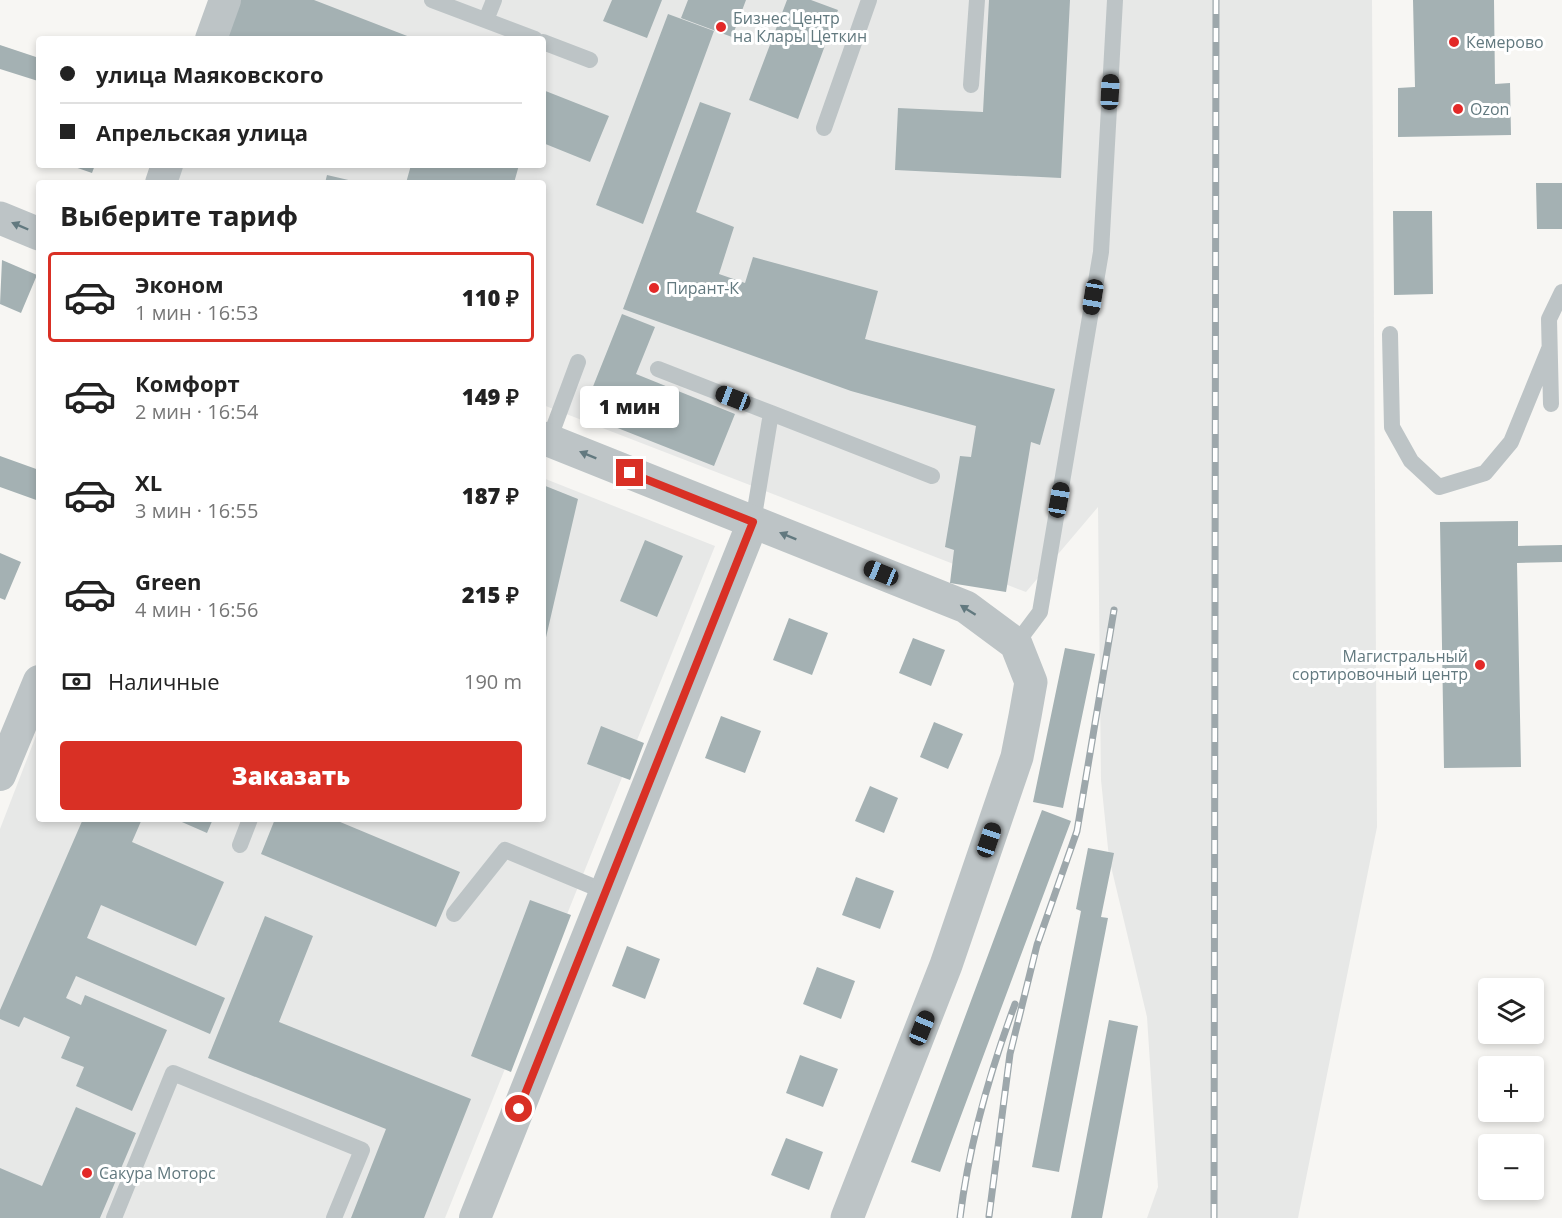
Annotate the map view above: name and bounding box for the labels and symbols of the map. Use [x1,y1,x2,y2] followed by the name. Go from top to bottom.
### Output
[733,7,867,47] place label: Бизнес Центр на Клары Цеткин
[714,20,728,34] marker: Бизнес Центр на Клары Цеткин
[1466,31,1544,53] place label: Кемерово
[1447,35,1461,49] marker: Кемерово
[1100,74,1120,110] car
[1470,98,1509,120] place label: Ozon
[1451,102,1465,116] marker: Ozon
[10,221,28,231] one-way arrow
[666,277,739,299] place label: Пирант-К
[1081,278,1105,316] car
[647,281,661,295] marker: Пирант-К
[713,383,753,413] car
[580,386,680,428] callout: 1 мин
[578,450,596,460] one-way arrow
[616,459,643,486] route end
[1047,481,1071,519] car
[779,531,797,540] one-way arrow
[861,558,901,588] car
[960,604,976,615] one-way arrow
[1292,645,1468,685] place label: Магистральный сортировочный центр
[1473,658,1487,672] marker: Магистральный сортировочный центр
[975,820,1003,860] car
[907,1008,937,1048] car
[505,1095,532,1122] route start
[99,1162,216,1184] place label: Сакура Моторс
[80,1166,94,1180] marker: Сакура Моторс

